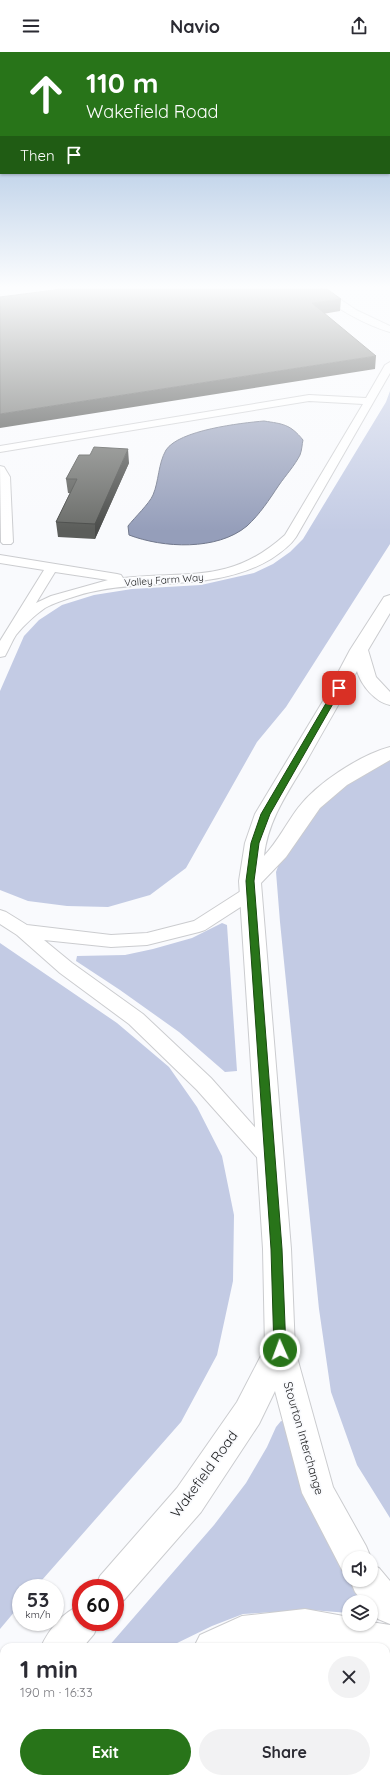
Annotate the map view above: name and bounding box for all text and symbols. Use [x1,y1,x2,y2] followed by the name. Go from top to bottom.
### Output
[20,15,42,37] icon: menu
[170,15,220,38] text: Navio
[348,15,370,37] icon: share
[86,65,159,100] text: 110 m
[20,68,72,120] icon: ahead
[86,100,218,123] text: Wakefield Road
[63,144,85,166] icon: arrive
[20,146,55,165] text: Then
[124,571,204,589] street label: Valley Farm Way
[322,671,356,705] pin
[328,677,350,699] icon: arrive
[259,1329,301,1371] position arrow
[281,1380,327,1497] street label: Stourton Interchange
[166,1427,242,1521] street label: Wakefield Road
[342,1551,378,1631] map controls
[342,1551,378,1587] button: sound
[72,1579,124,1631] speed limit sign: 60
[27,1587,49,1612] text: 53
[342,1595,378,1631] button: layers
[25,1608,51,1621] text: km/h
[20,1654,78,1684] text: 1 min
[328,1656,370,1698] button: close
[20,1684,93,1700] text: 190 m · 16:33
[20,1729,191,1775] button: Exit
[199,1729,370,1775] button: Share

